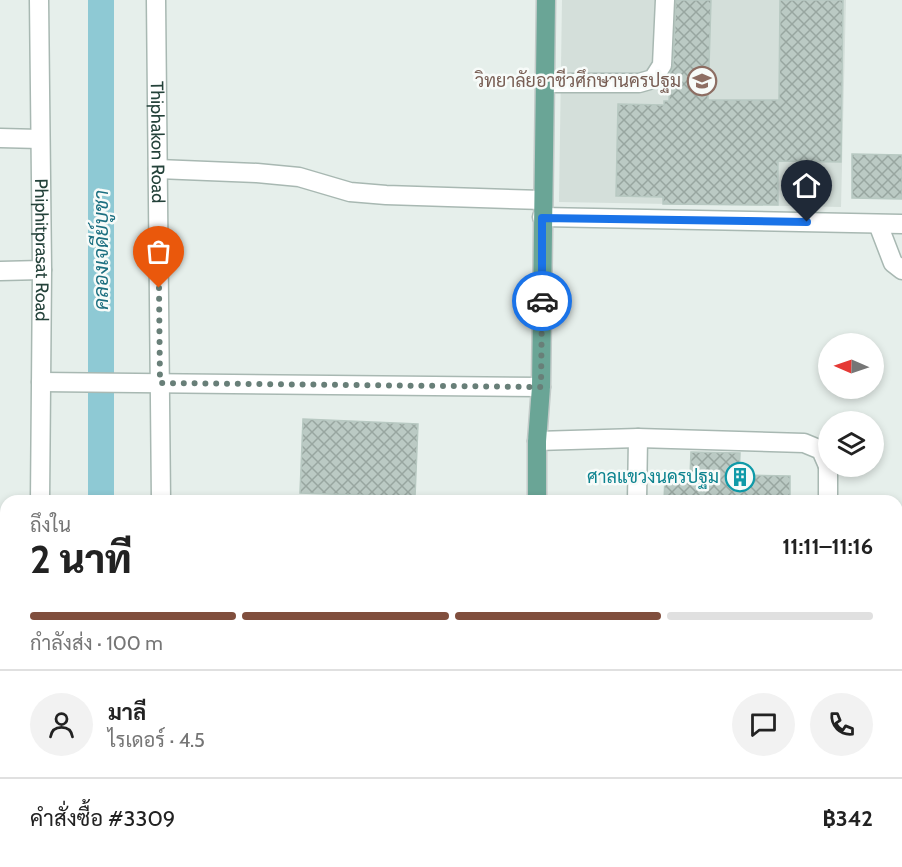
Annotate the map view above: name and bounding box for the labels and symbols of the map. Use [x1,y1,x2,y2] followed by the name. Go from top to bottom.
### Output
[686,65,718,97] school or university icon: วิทยาลัยอาชีวศึกษานครปฐม
[474,68,681,93] place label: วิทยาลัยอาชีวศึกษานครปฐม
[146,81,169,203] street label: Thiphakon Road
[781,160,832,222] pin
[30,178,53,322] street label: Phiphitprasat Road
[87,190,116,310] water label: คลองเจดีย์บูชา
[133,226,184,288] pin
[512,271,572,331] courier
[818,333,884,399] north arrow
[724,461,756,493] building icon: ศาลแขวงนครปฐม
[587,466,719,489] place label: ศาลแขวงนครปฐม

